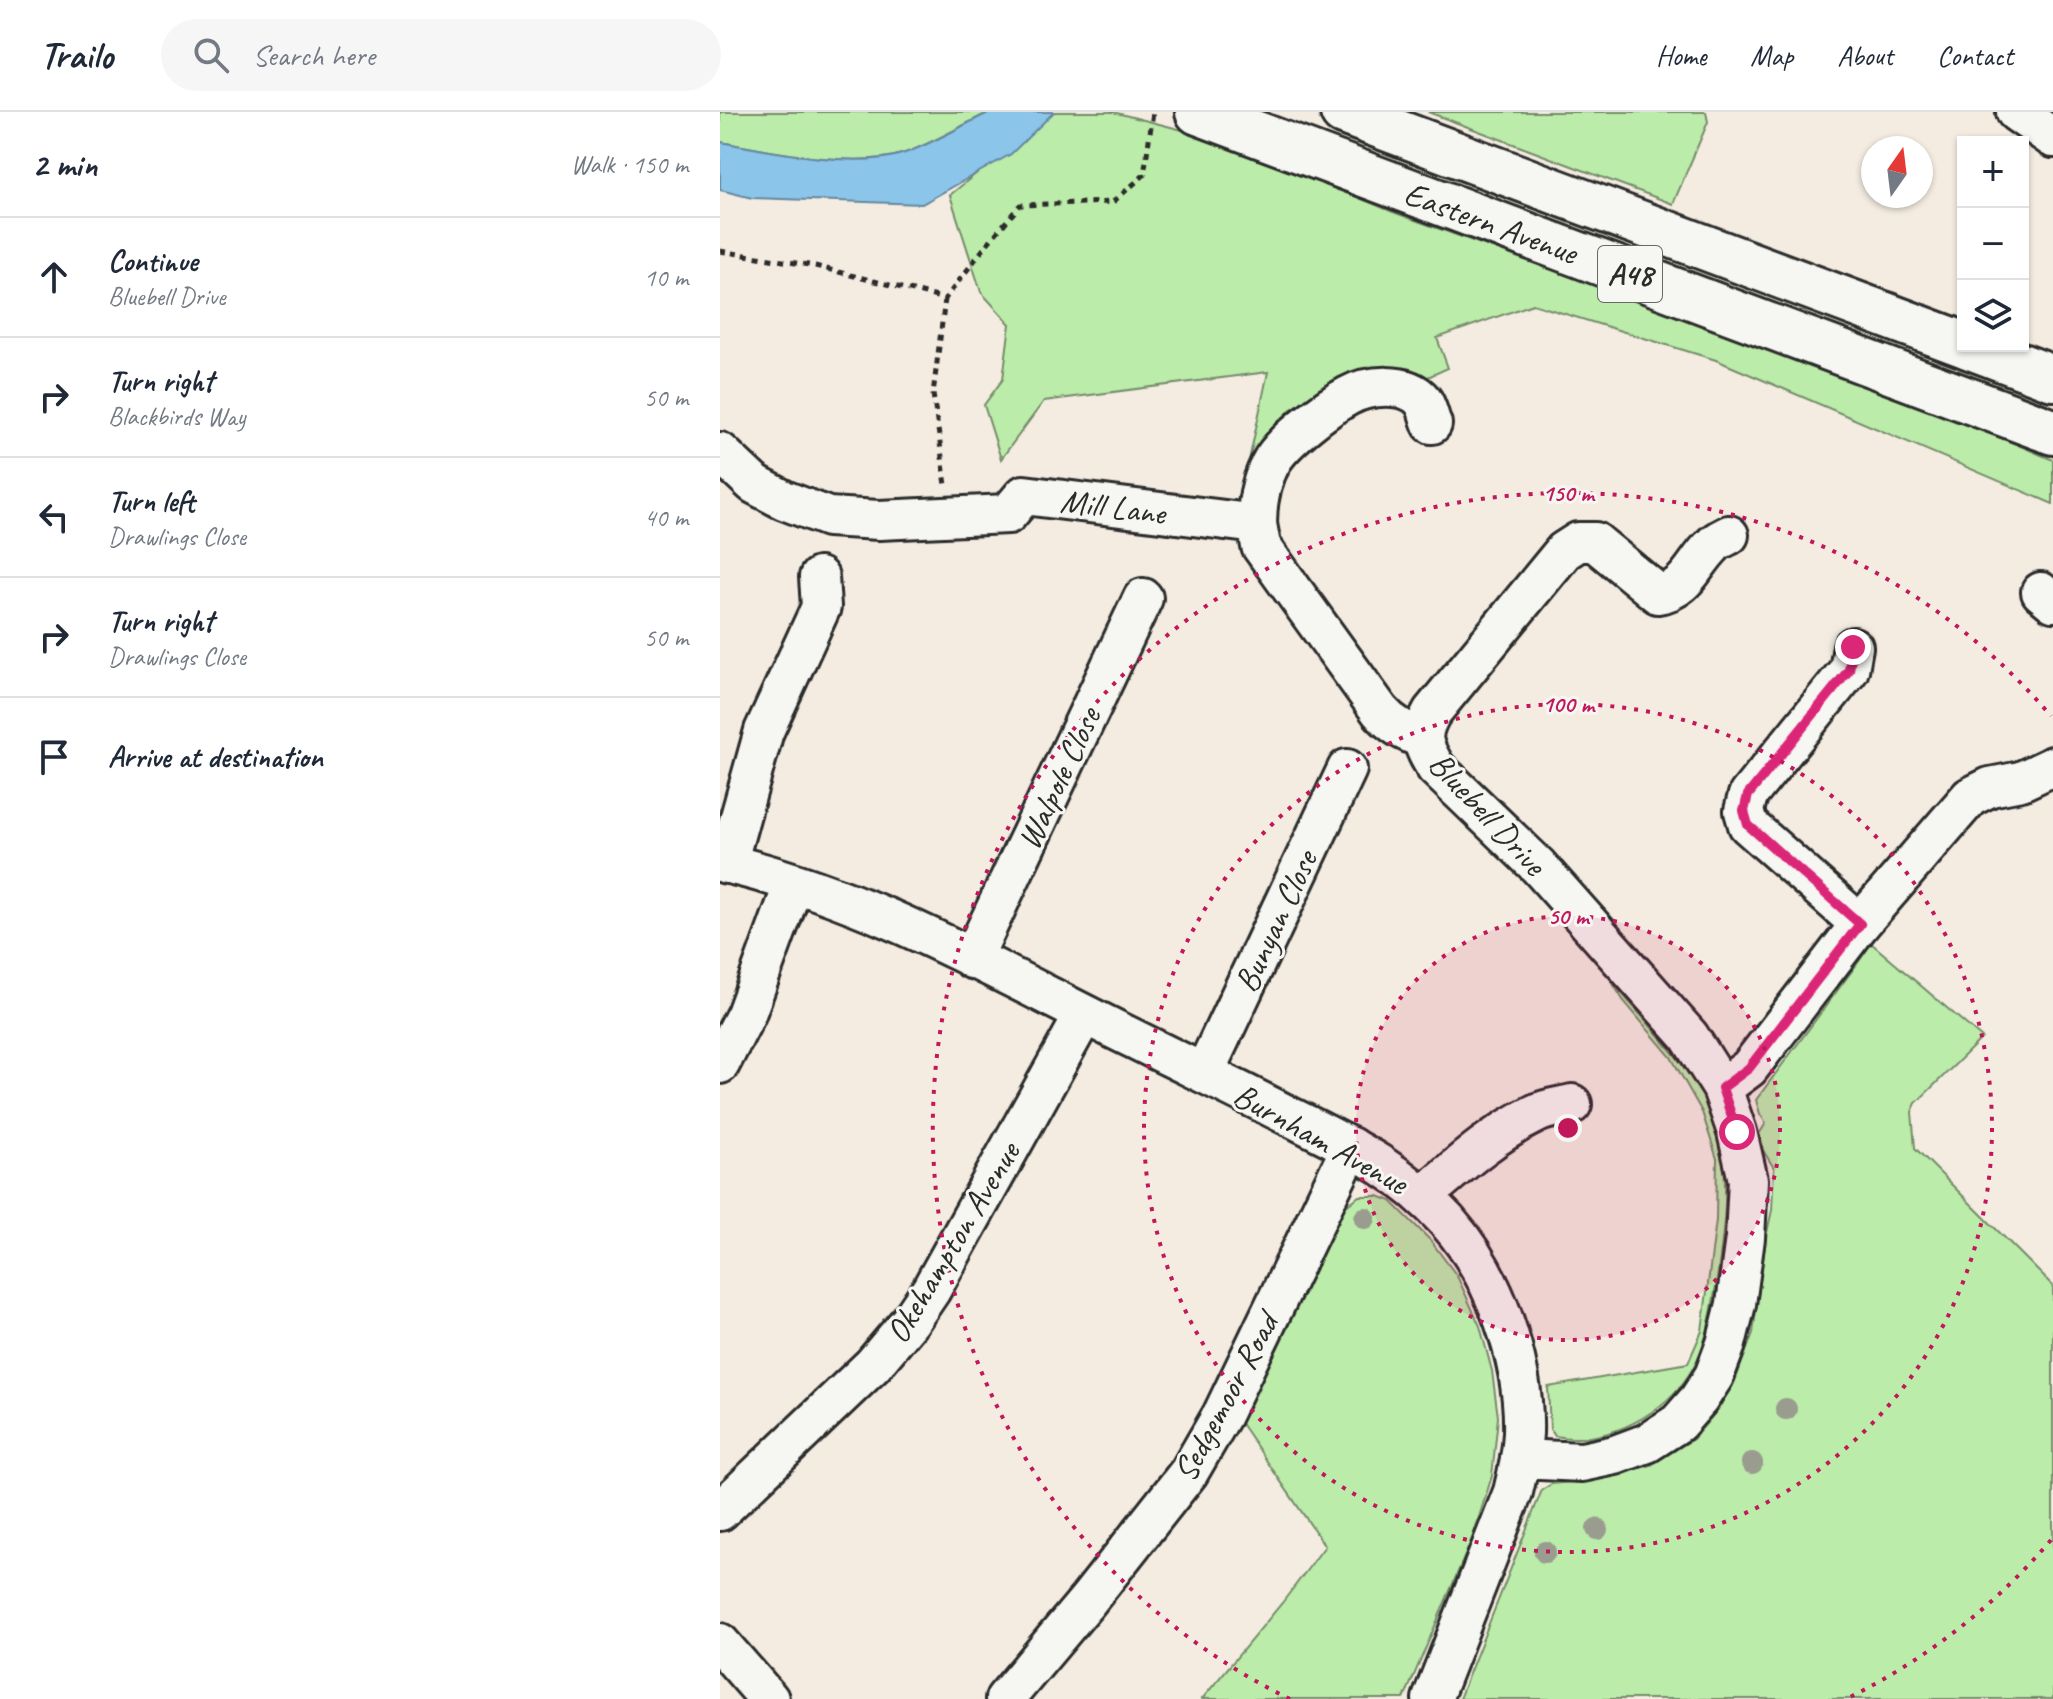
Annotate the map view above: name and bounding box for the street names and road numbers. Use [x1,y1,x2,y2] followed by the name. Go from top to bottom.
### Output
[1399,171,1585,274] street label: Eastern Avenue
[1598,246,1662,302] road number: A48
[1058,479,1170,534] street label: Mill Lane
[1007,699,1111,856] street label: Walpole Close
[1420,743,1557,886] street label: Bluebell Drive
[1224,841,1328,999] street label: Bunyan Close
[1226,1073,1417,1205] street label: Burnham Avenue
[876,1132,1030,1351] street label: Okehampton Avenue
[1163,1301,1290,1489] street label: Sedgemoor Road

